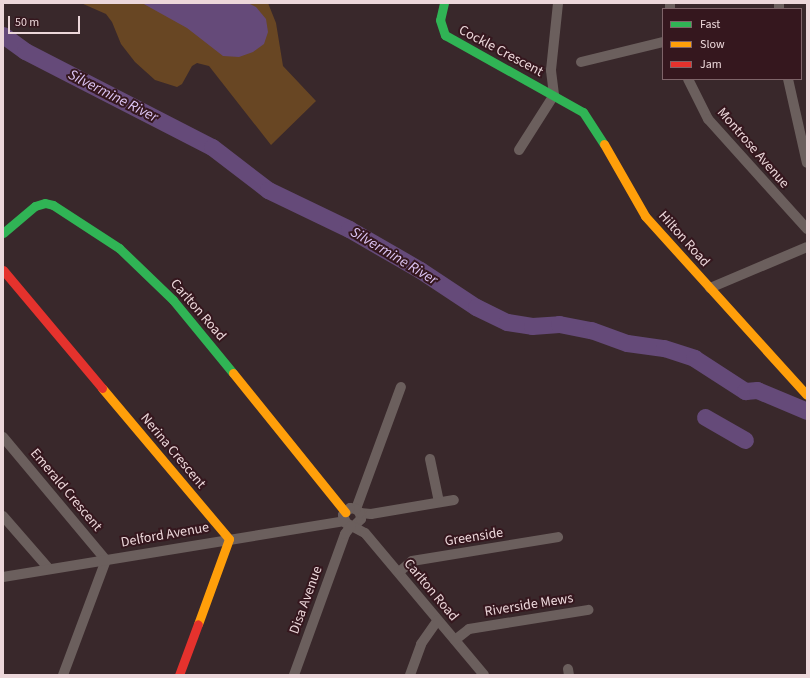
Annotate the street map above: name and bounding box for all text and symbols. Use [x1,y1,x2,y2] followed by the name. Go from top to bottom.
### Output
[10,8,82,34] scale bar
[662,8,802,80] legend
[15,14,39,31] text: 50 m
[700,16,720,33] text: Fast
[456,22,546,80] street label: Cockle Crescent
[700,36,725,53] text: Slow
[700,56,722,73] text: Jam
[65,66,161,126] water label: Silvermine River
[713,104,793,192] street label: Montrose Avenue
[655,208,713,270] street label: Hilton Road
[347,223,441,289] water label: Silvermine River
[167,276,229,344] street label: Carlton Road
[137,410,209,492] street label: Nerina Crescent
[27,445,105,535] street label: Emerald Crescent
[120,519,210,551] street label: Delford Avenue
[444,524,504,550] street label: Greenside
[400,555,462,625] street label: Carlton Road
[286,564,326,636] street label: Disa Avenue
[483,590,575,620] street label: Riverside Mews

